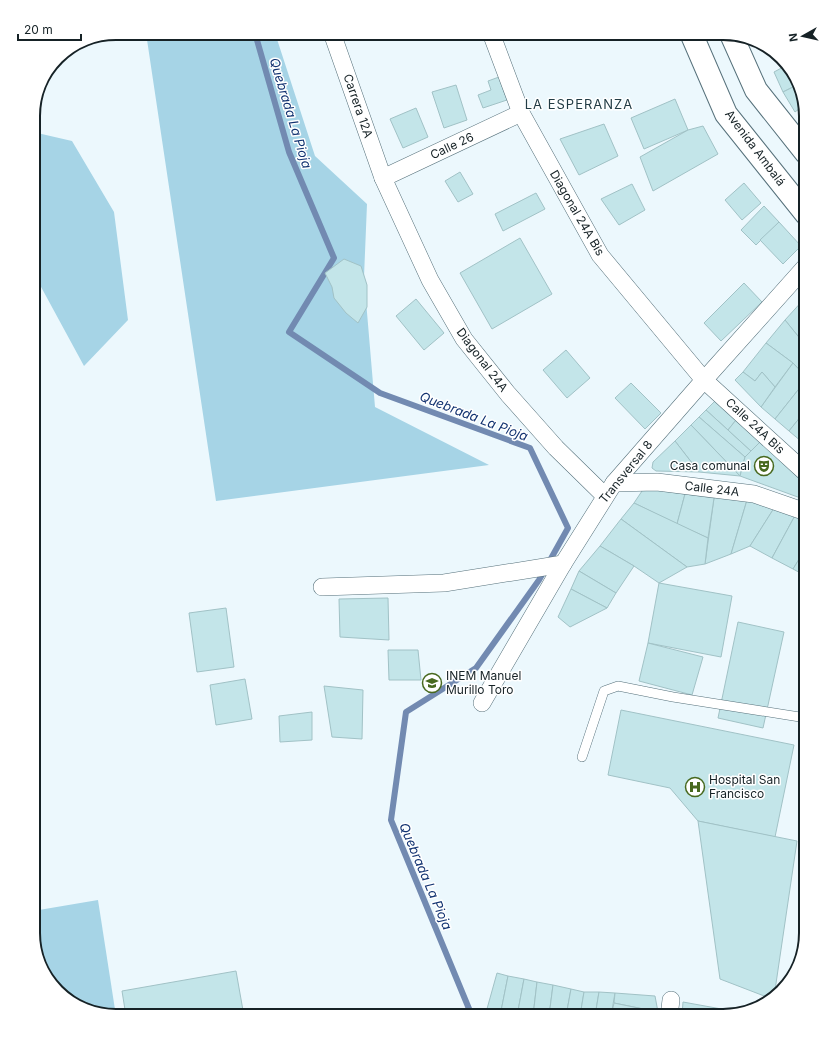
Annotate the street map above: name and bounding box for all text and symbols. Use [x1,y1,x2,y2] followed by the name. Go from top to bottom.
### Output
[18,16,81,42] scale bar
[783,16,823,56] north arrow
[24,22,53,37] text: 20 m
[786,32,801,43] text: N
[267,56,315,170] water label: Quebrada La Pioja
[341,72,376,140] street label: Carrera 12A
[525,96,633,112] district label: LA ESPERANZA
[722,107,789,189] street label: Avenida Ambalá
[428,129,476,162] street label: Calle 26
[547,167,608,258] street label: Diagonal 24A Bis
[453,325,511,395] street label: Diagonal 24A
[418,388,530,444] water label: Quebrada La Pioja
[723,394,788,457] street label: Calle 24A Bis
[596,437,656,506] street label: Transversal 8
[753,455,775,477] theatre icon: Casa comunal
[670,458,750,473] place label: Casa comunal
[684,478,740,499] street label: Calle 24A
[446,668,521,697] place label: INEM Manuel Murillo Toro
[421,672,443,694] school or university icon: INEM Manuel Murillo Toro
[709,772,780,801] place label: Hospital San Francisco
[684,776,706,798] hospital icon: Hospital San Francisco
[396,820,456,932] water label: Quebrada La Pioja

